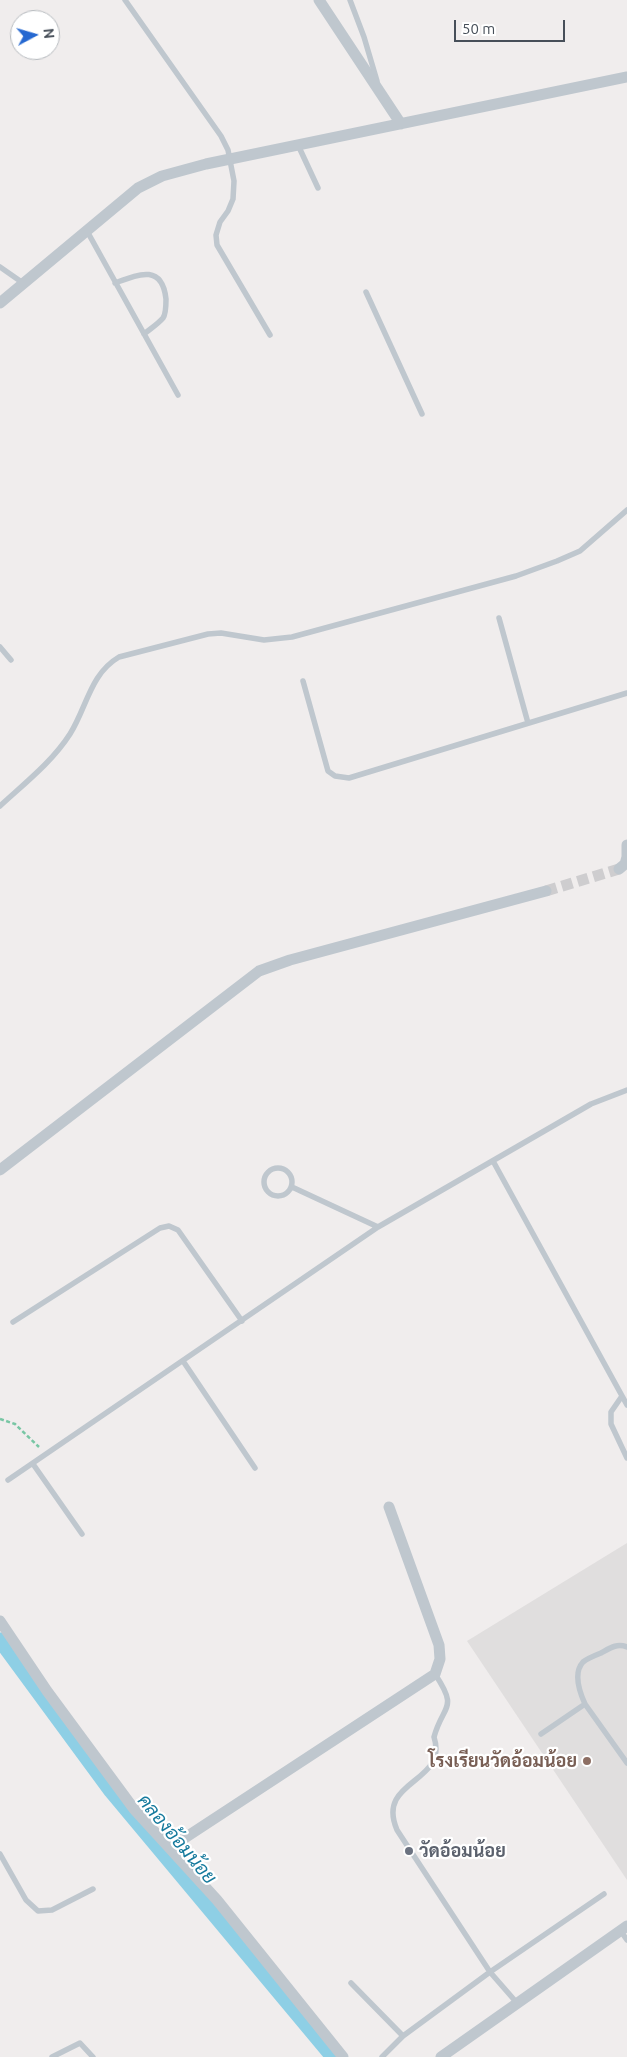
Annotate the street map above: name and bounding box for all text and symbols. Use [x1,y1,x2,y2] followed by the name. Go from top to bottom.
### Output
[10,10,60,60] north arrow
[457,10,568,42] scale bar
[462,20,495,37] text: 50 m
[40,27,57,40] text: N
[428,1750,577,1772] place label: โรงเรียนวัดอ้อมน้อย
[581,1755,593,1767] marker: โรงเรียนวัดอ้อมน้อย
[133,1789,221,1889] water label: คลองอ้อมน้อย
[419,1840,506,1862] place label: วัดอ้อมน้อย
[403,1845,415,1857] marker: วัดอ้อมน้อย

